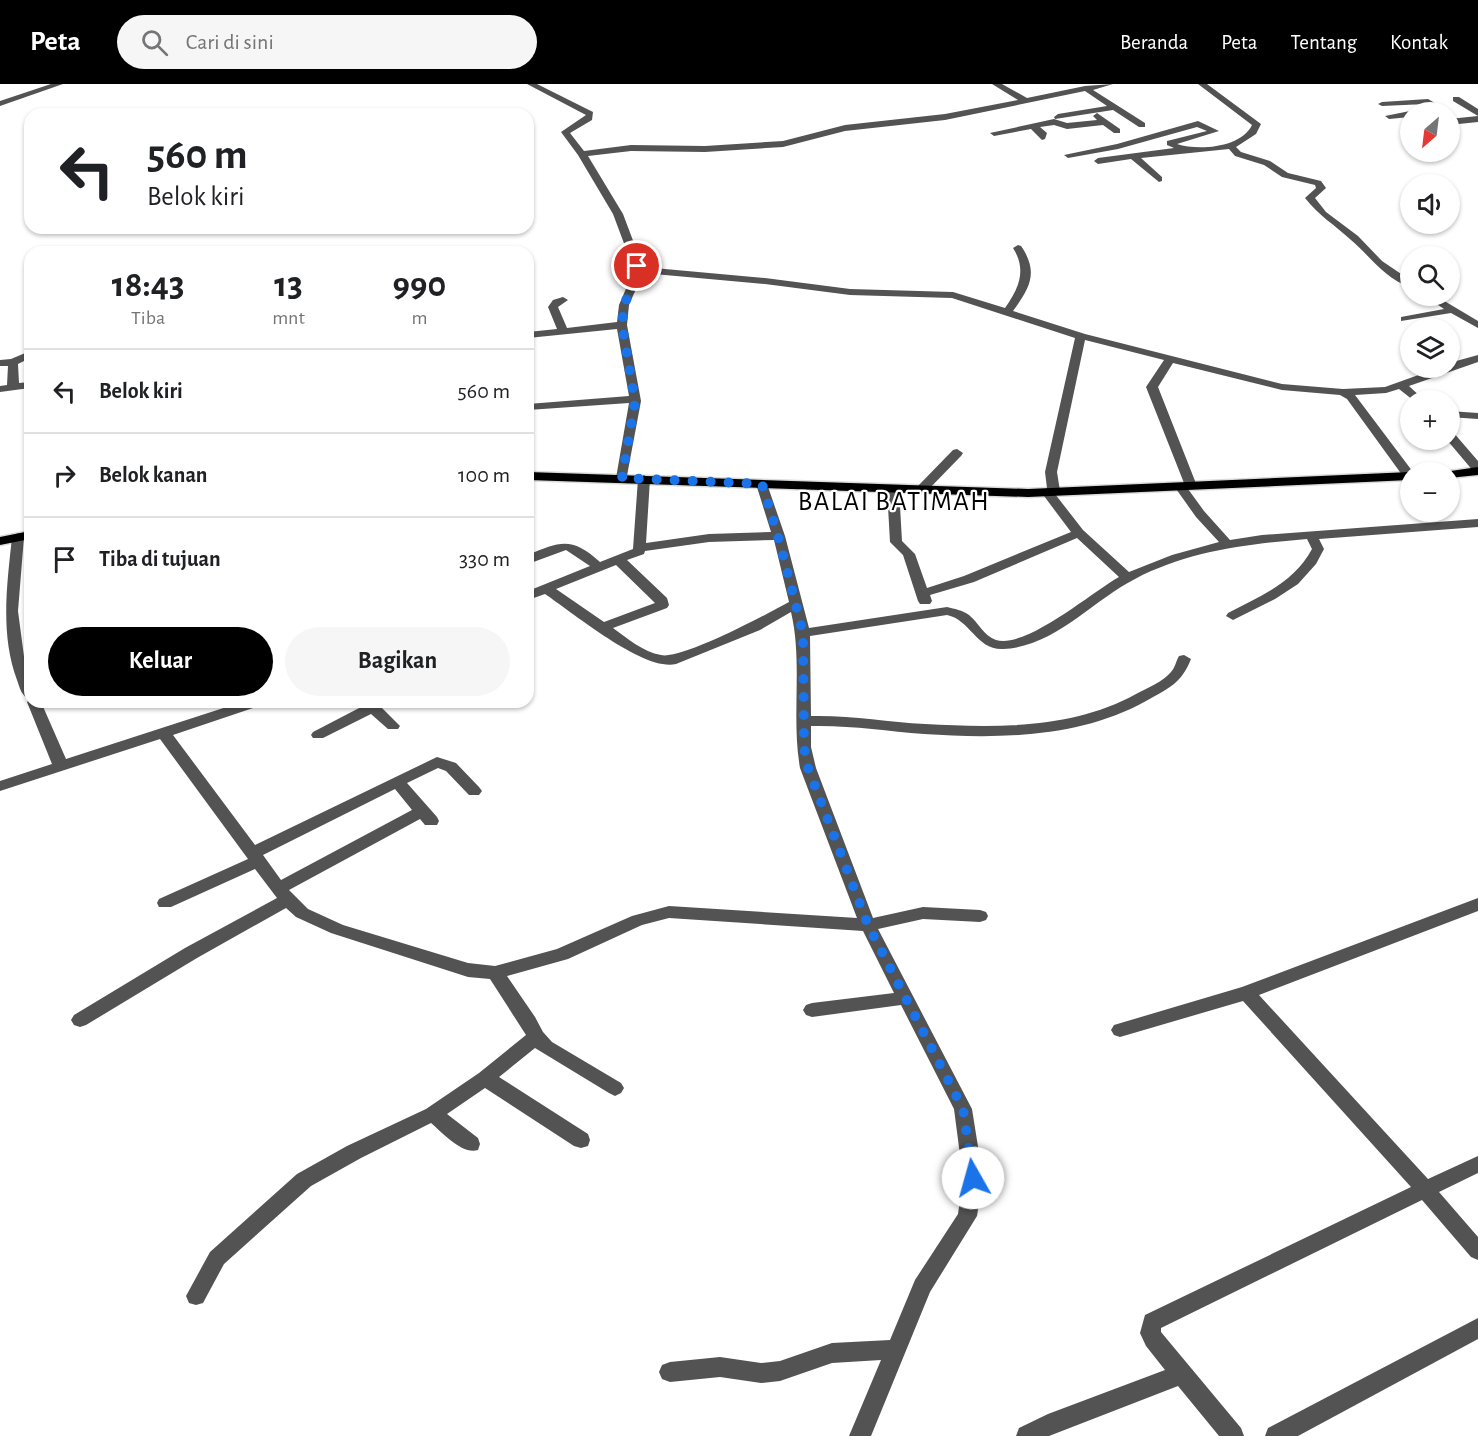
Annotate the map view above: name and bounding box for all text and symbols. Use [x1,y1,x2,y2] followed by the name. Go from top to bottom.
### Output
[117,15,537,69] search box
[138,26,171,59] icon: search
[30,28,81,56] text: Peta
[186,31,274,53] text: Cari di sini
[1120,32,1188,53] text: Beranda
[1221,32,1257,53] text: Peta
[1290,32,1357,53] text: Tentang
[1390,32,1448,53] text: Kontak
[1400,102,1460,162] north arrow
[1400,102,1460,522] map controls
[48,132,126,210] icon: left
[147,134,248,176] text: 560 m
[1400,174,1460,234] button: sound
[147,183,244,210] text: Belok kiri
[611,240,662,291] pin
[1400,246,1460,306] button: search
[620,249,653,282] icon: arrive
[112,267,184,303] text: 18:43
[274,267,303,303] text: 13
[393,267,446,303] text: 990
[131,308,165,328] text: Tiba
[272,308,305,328] text: mnt
[411,308,427,328] text: m
[1400,318,1460,378] button: layers
[48,375,81,408] icon: left
[99,380,183,402] text: Belok kiri
[458,380,510,402] text: 560 m
[1400,390,1460,450] button: +
[48,459,81,492] icon: right
[1400,462,1460,522] button: −
[99,464,207,486] text: Belok kanan
[458,464,510,486] text: 100 m
[798,488,990,515] district label: BALAI BATIMAH
[48,543,81,576] icon: arrive
[99,548,221,570] text: Tiba di tujuan
[459,548,510,570] text: 330 m
[48,627,273,696] button: Keluar
[285,627,510,696] button: Bagikan
[941,1146,1005,1210] position arrow

